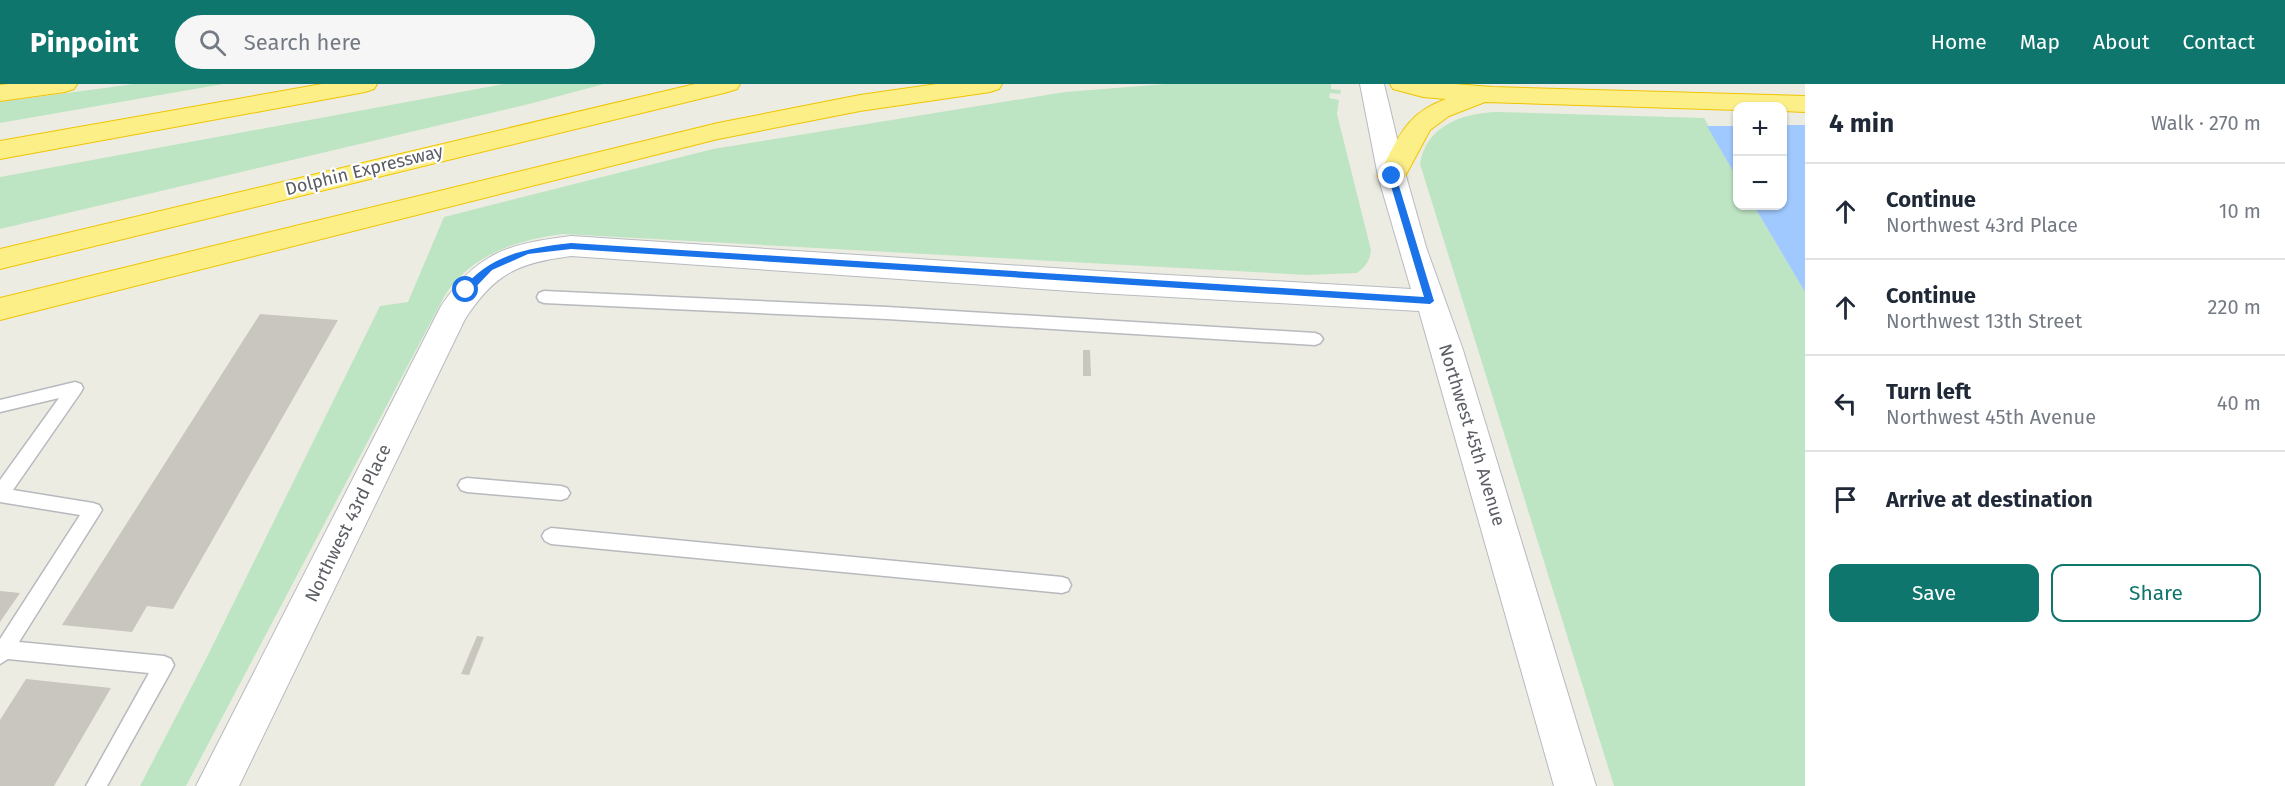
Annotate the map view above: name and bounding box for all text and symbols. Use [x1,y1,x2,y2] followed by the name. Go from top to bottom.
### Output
[175,15,595,69] search box
[30,26,139,59] text: Pinpoint
[196,26,229,59] icon: search
[244,29,361,56] text: Search here
[1931,29,1987,55] text: Home
[2020,29,2060,55] text: Map
[2093,29,2150,55] text: About
[2183,29,2255,55] text: Contact
[1733,102,1787,210] map controls
[1733,102,1787,156] button: +
[1829,108,1894,139] text: 4 min
[2151,111,2261,135] text: Walk · 270 m
[283,140,445,200] street label: Dolphin Expressway
[1733,156,1787,210] button: −
[1378,162,1404,188] route end
[1886,186,1976,213] text: Continue
[1829,195,1862,228] icon: ahead
[2219,199,2261,223] text: 10 m
[1886,213,2078,237] text: Northwest 43rd Place
[452,276,478,302] route start
[1886,282,1976,309] text: Continue
[1829,291,1862,324] icon: ahead
[2208,295,2261,319] text: 220 m
[1886,309,2082,333] text: Northwest 13th Street
[1434,341,1510,529] street label: Northwest 45th Avenue
[1886,378,1971,405] text: Turn left
[1829,387,1862,420] icon: left
[2217,391,2261,415] text: 40 m
[1886,405,2096,429] text: Northwest 45th Avenue
[300,441,396,605] street label: Northwest 43rd Place
[1829,483,1862,516] icon: arrive
[1886,486,2093,513] text: Arrive at destination
[1829,564,2039,622] button: Save
[2051,564,2261,622] button: Share

